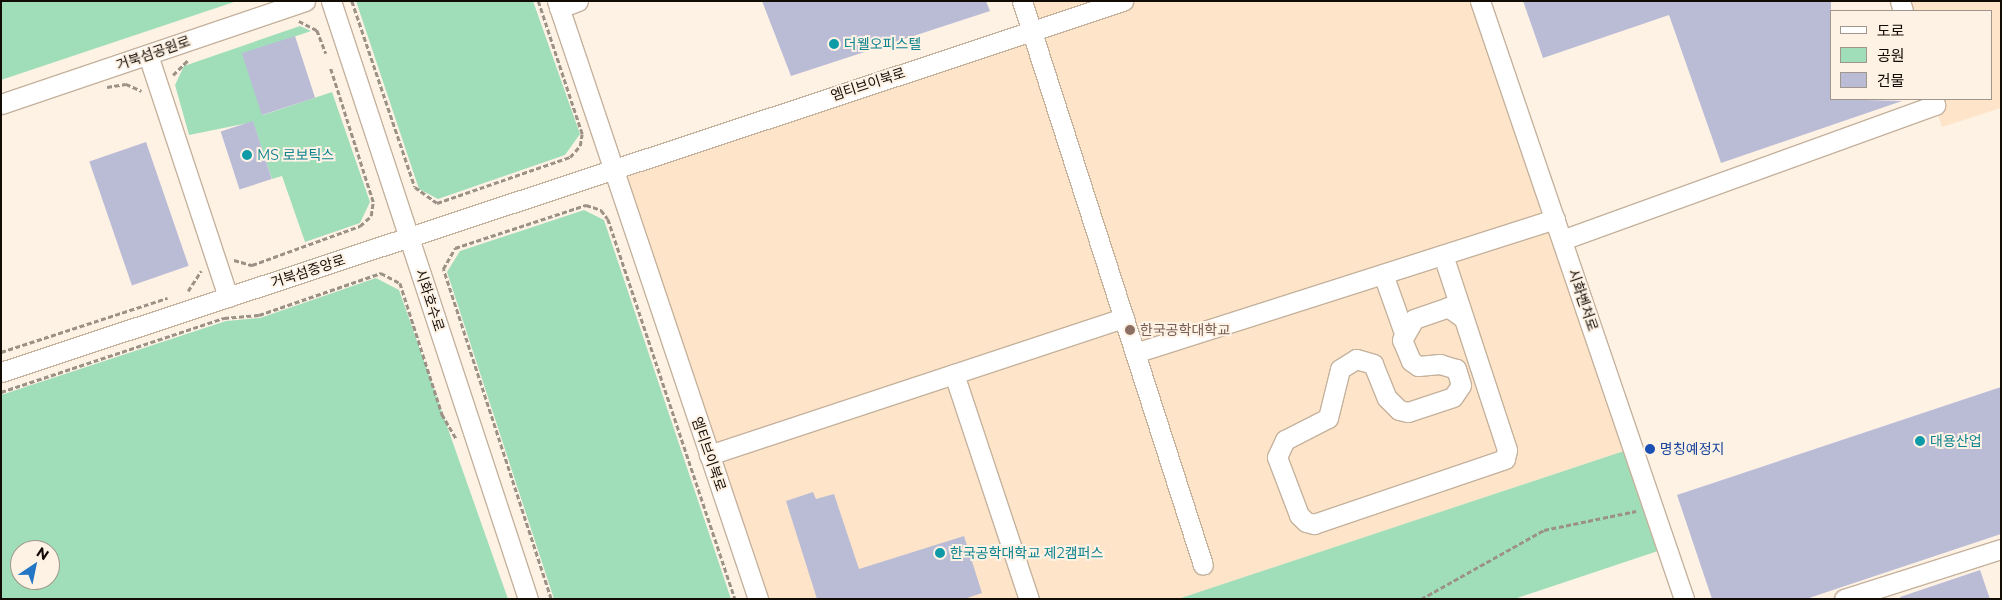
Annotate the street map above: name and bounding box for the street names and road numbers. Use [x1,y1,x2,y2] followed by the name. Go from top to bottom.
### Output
[114,32,192,74] street label: 거북섬공원로
[829,64,907,104] street label: 엠티브이북로
[269,251,347,291] street label: 거북섬중앙로
[412,267,448,333] street label: 시화호수로
[1565,267,1601,333] street label: 시화벤처로
[688,415,730,493] street label: 엠티브이북로

